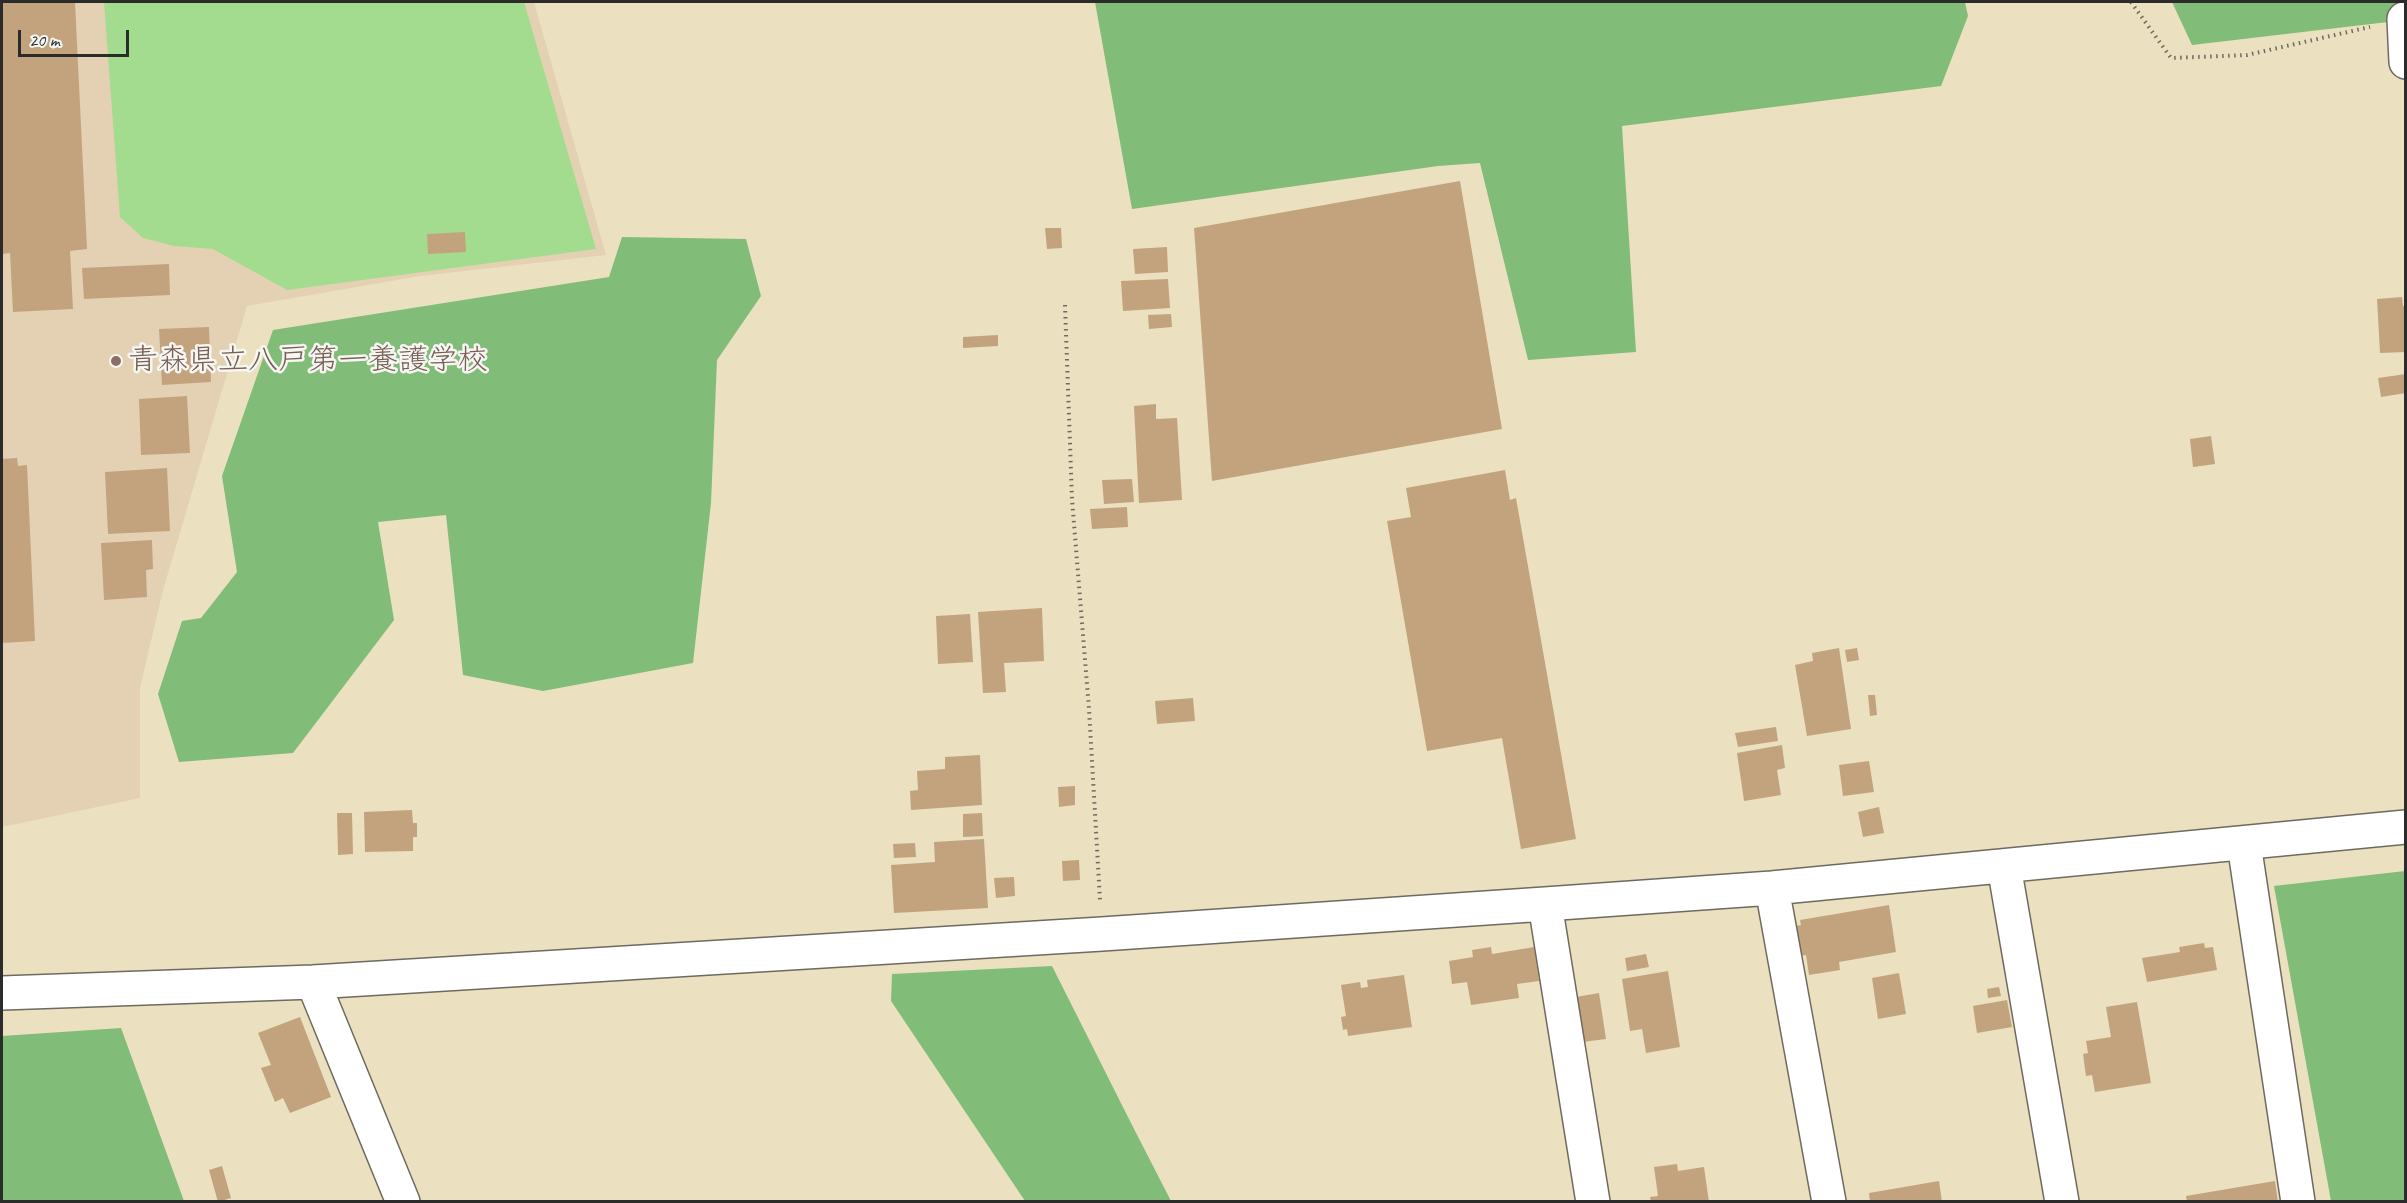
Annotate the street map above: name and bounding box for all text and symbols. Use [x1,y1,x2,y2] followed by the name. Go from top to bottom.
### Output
[21,18,132,56] scale bar
[29,29,60,51] text: 20 m
[128,343,488,379] place label: 青森県立八戸第一養護学校
[109,354,123,368] marker: 青森県立八戸第一養護学校

